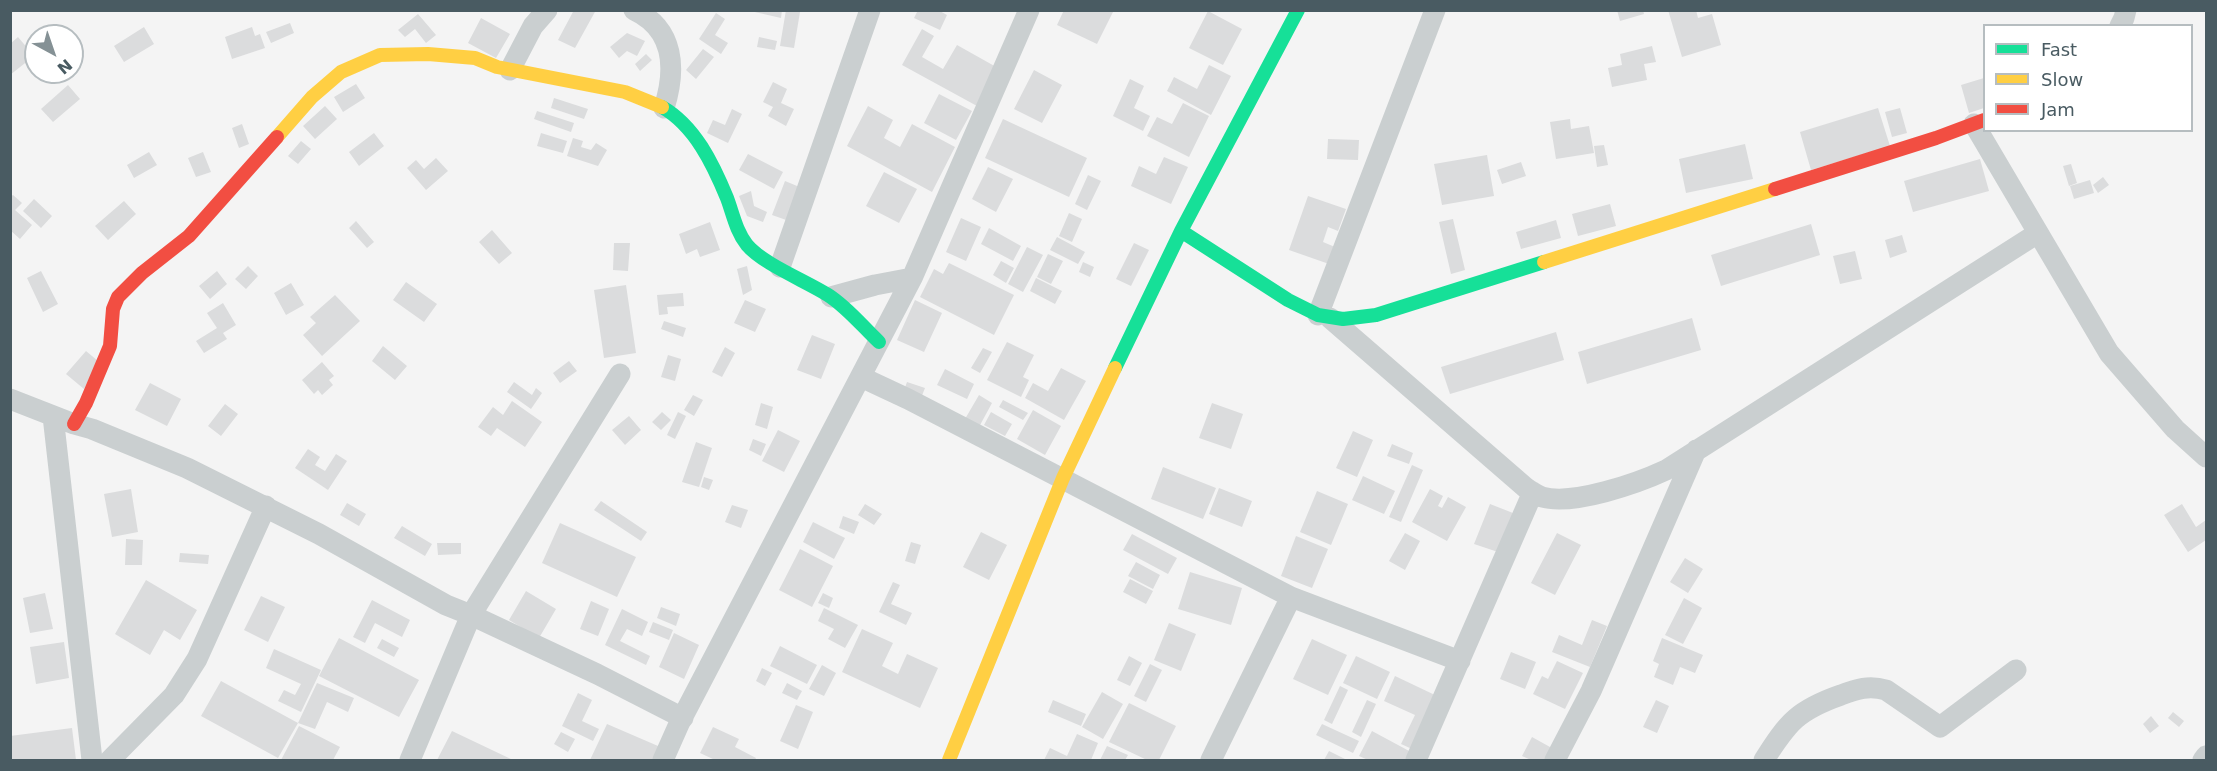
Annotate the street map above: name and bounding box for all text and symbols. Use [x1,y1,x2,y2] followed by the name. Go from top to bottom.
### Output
[24,24,84,84] north arrow
[1983,24,2193,132] legend
[2041,39,2077,60] text: Fast
[53,55,76,78] text: N
[2041,69,2083,90] text: Slow
[2041,99,2075,120] text: Jam

